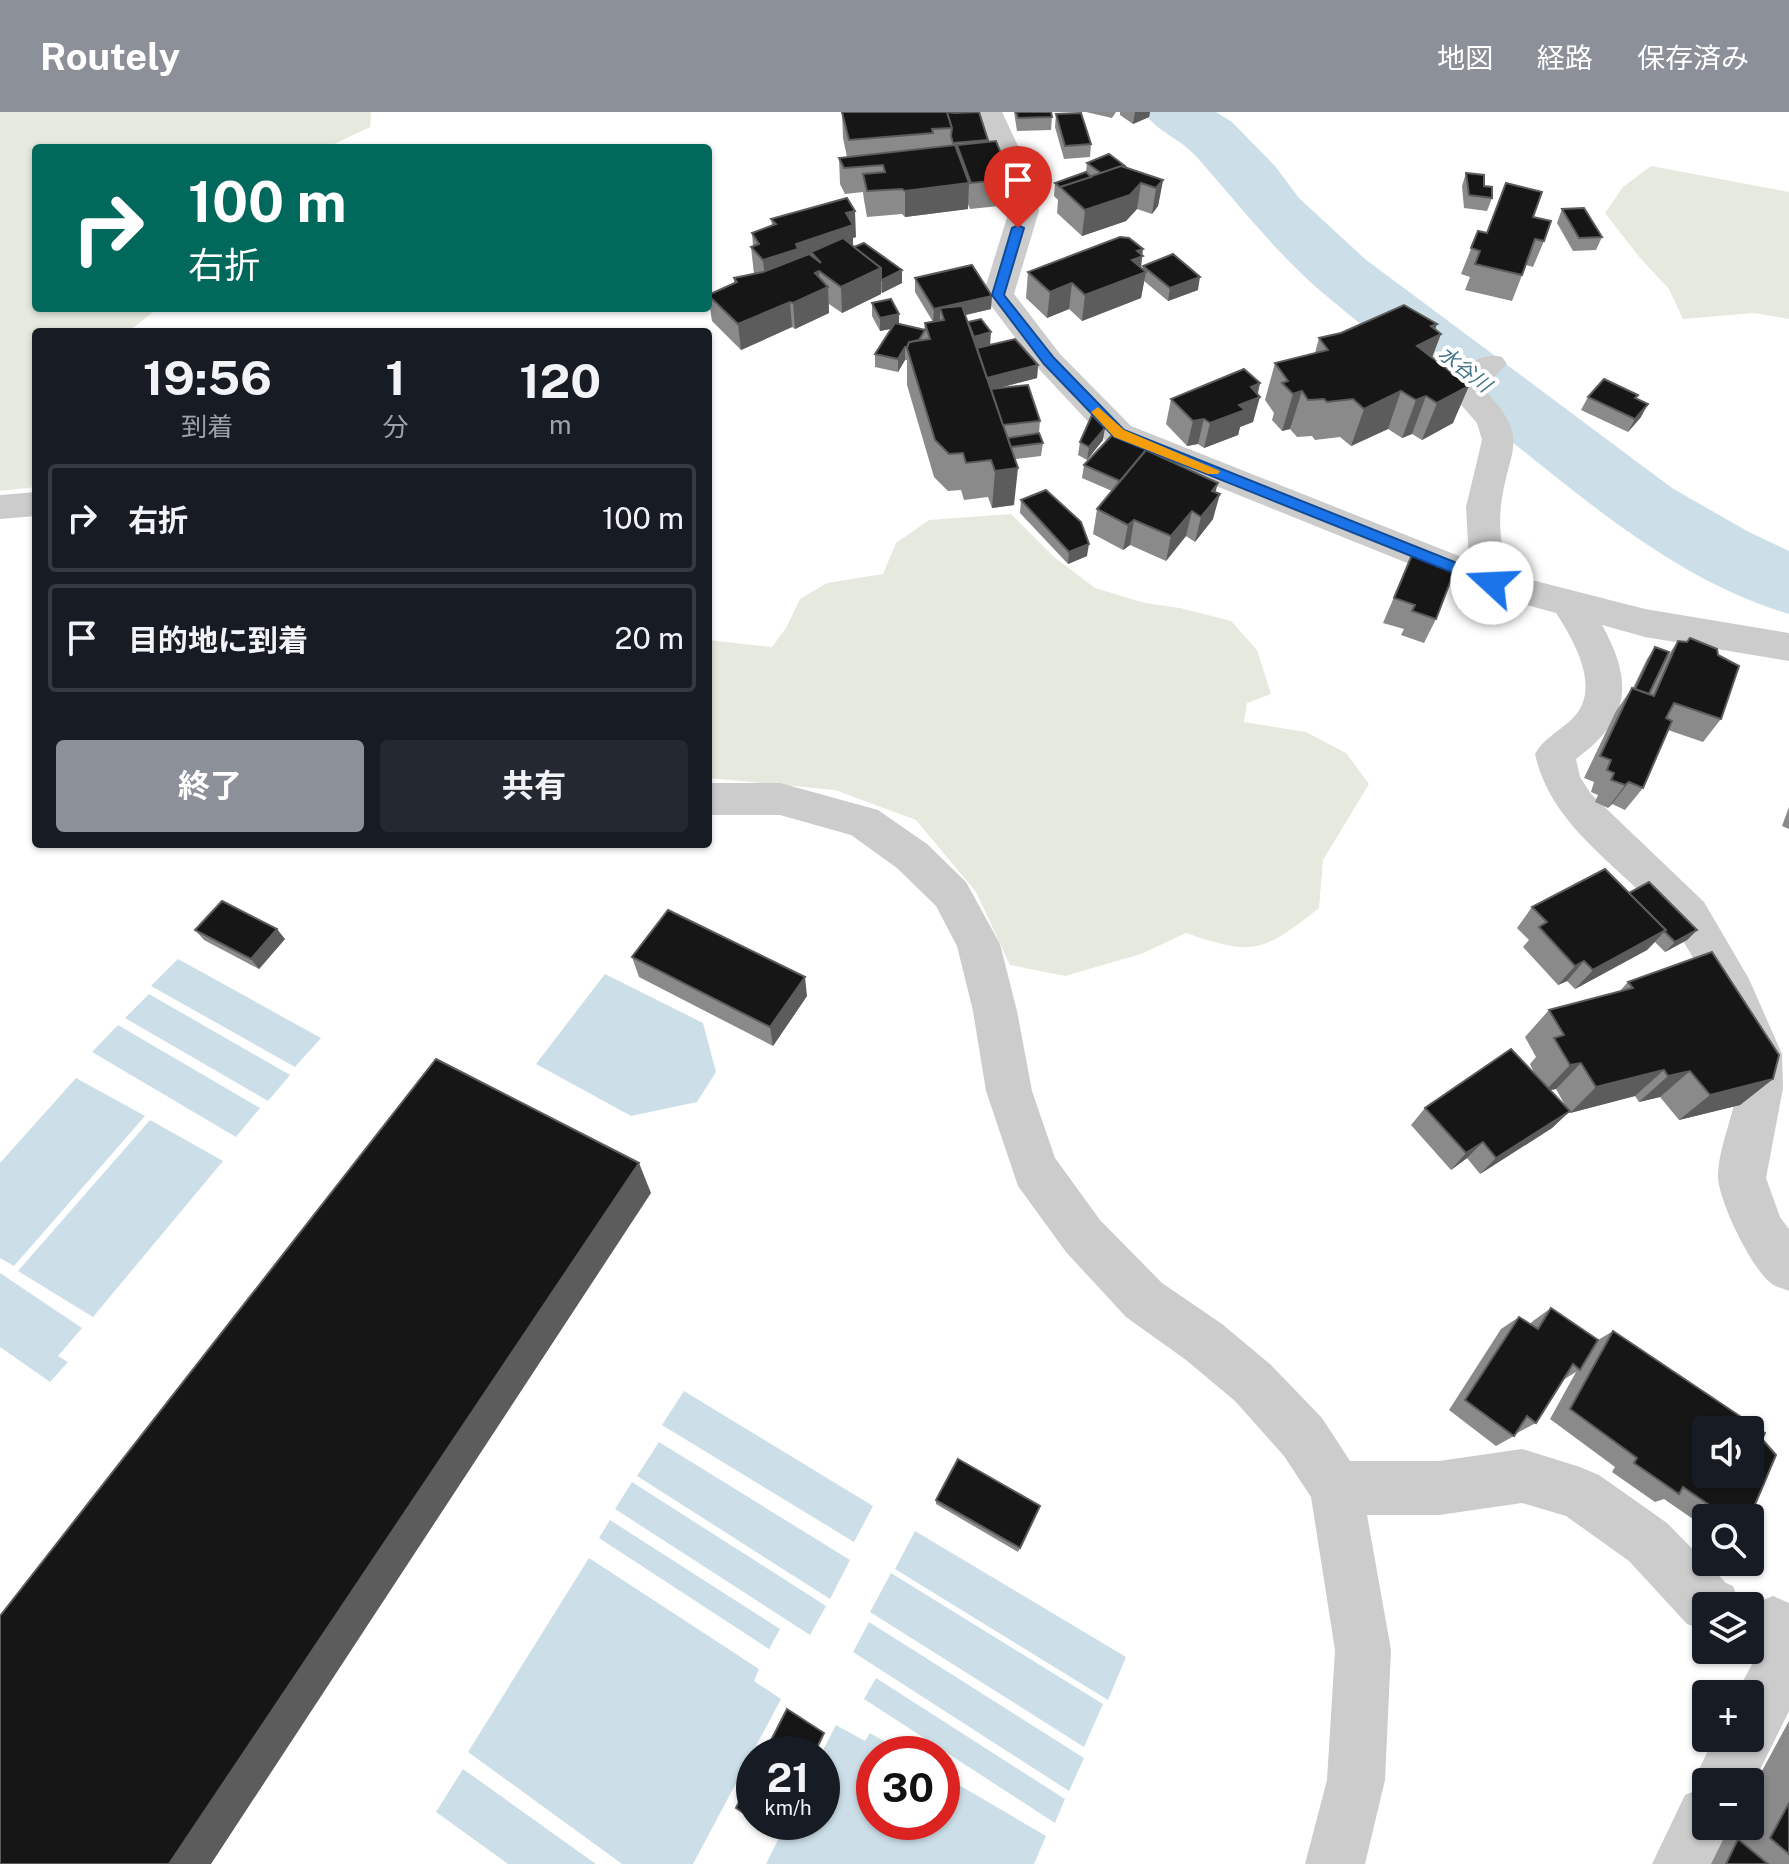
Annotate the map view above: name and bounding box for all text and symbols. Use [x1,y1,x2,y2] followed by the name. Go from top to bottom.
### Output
[40,34,180,79] text: Routely
[1437,41,1493,74] text: 地図
[1537,41,1593,74] text: 経路
[1637,41,1749,74] text: 保存済み
[984,146,1052,228] pin
[996,158,1040,202] icon: arrive
[188,169,347,235] text: 100 m
[56,176,160,280] icon: right
[188,244,260,286] text: 右折
[1434,341,1498,398] water label: 水谷川
[143,349,272,406] text: 19:56
[385,349,406,406] text: 1
[519,352,601,409] text: 120
[549,409,572,440] text: m
[181,411,233,442] text: 到着
[383,411,409,442] text: 分
[60,496,104,540] icon: right
[602,500,684,536] text: 100 m
[128,502,188,538] text: 右折
[1450,541,1534,625] position arrow
[60,616,104,660] icon: arrive
[615,620,684,656] text: 20 m
[128,622,308,658] text: 目的地に到着
[56,740,364,832] button: 終了
[380,740,688,832] button: 共有
[1692,1416,1764,1840] map controls
[1692,1416,1764,1488] button: sound
[1692,1504,1764,1576] button: search
[1692,1592,1764,1664] button: layers
[1692,1680,1764,1752] button: +
[856,1736,960,1840] speed limit sign: 30
[767,1754,809,1801] text: 21
[1692,1768,1764,1840] button: −
[764,1796,812,1820] text: km/h

